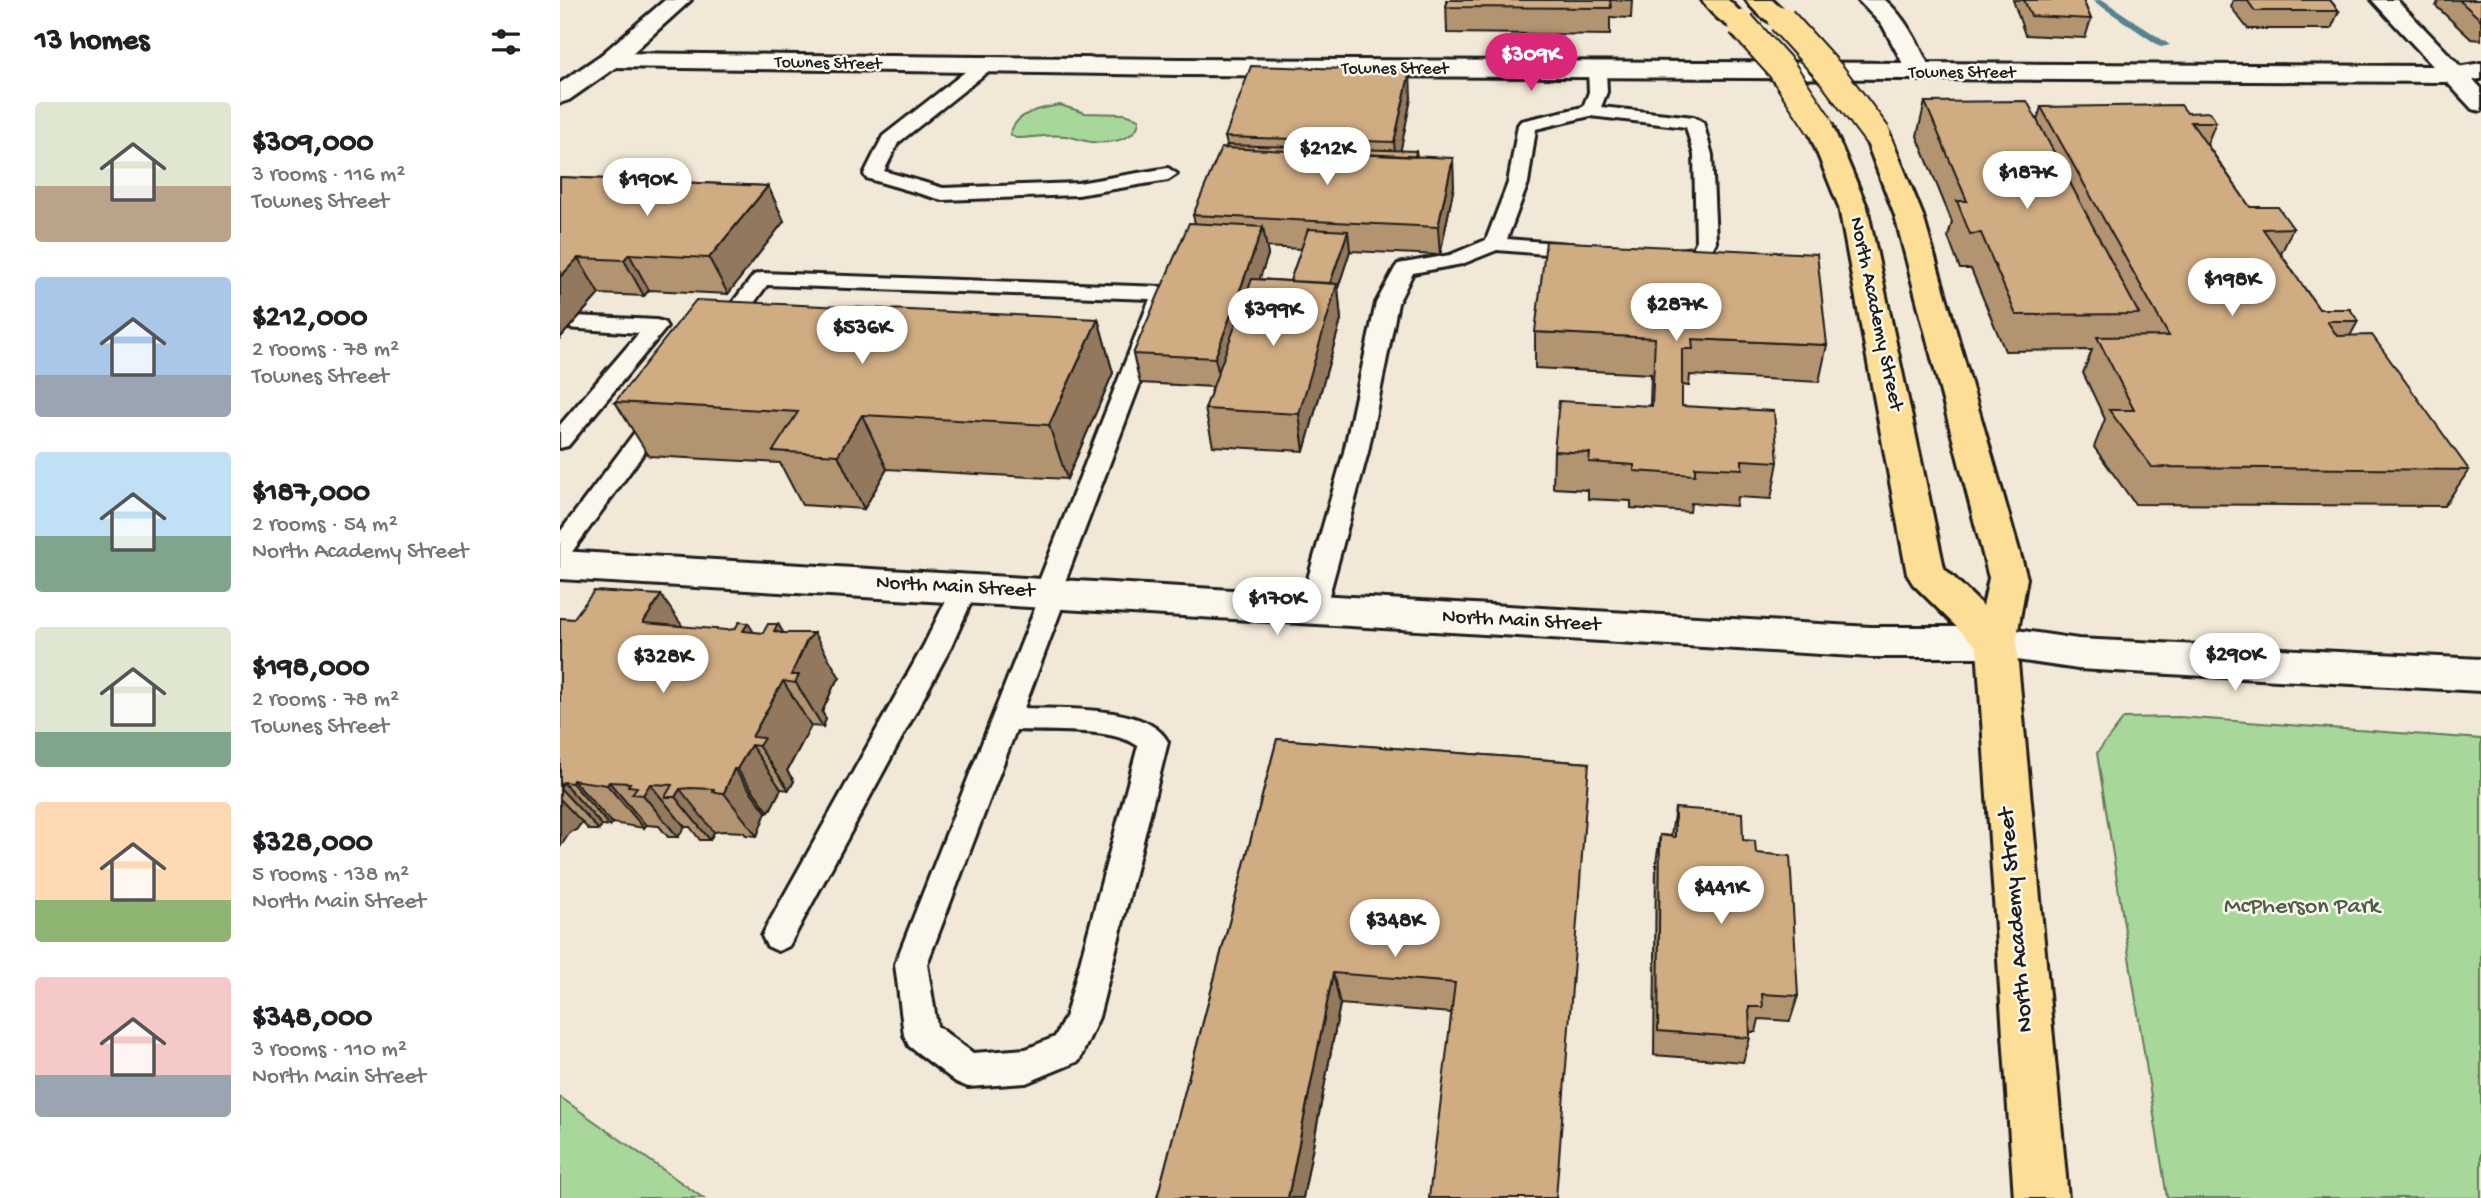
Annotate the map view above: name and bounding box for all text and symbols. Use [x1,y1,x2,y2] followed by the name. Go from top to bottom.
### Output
[487,23,525,61] icon: filters
[35,25,149,60] text: 13 homes
[1482,34,1580,93] pin: $309K
[1501,42,1561,69] text: $309K
[773,53,883,75] street label: Townes Street
[1341,59,1450,80] street label: Townes Street
[1908,63,2017,84] street label: Townes Street
[252,127,374,162] text: $309,000
[1278,128,1376,187] pin: $212K
[91,130,175,214] icon: home
[1300,136,1354,163] text: $212K
[1978,152,2076,211] pin: $187K
[598,158,696,218] pin: $190K
[1999,160,2055,187] text: $187K
[252,162,405,189] text: 3 rooms · 116 m²
[619,167,675,194] text: $190K
[252,189,389,216] text: Townes Street
[1842,215,1908,416] street label: North Academy Street
[2183,258,2281,318] pin: $198K
[2204,267,2260,294] text: $198K
[1627,284,1725,343] pin: $287K
[1224,288,1322,348] pin: $399K
[1647,292,1705,319] text: $287K
[1244,297,1302,324] text: $399K
[252,302,368,337] text: $212,000
[91,305,175,389] icon: home
[813,306,911,366] pin: $536K
[833,315,891,342] text: $536K
[252,337,399,364] text: 2 rooms · 78 m²
[252,364,389,391] text: Townes Street
[252,477,370,512] text: $187,000
[91,480,175,564] icon: home
[252,512,398,539] text: 2 rooms · 54 m²
[252,539,468,566] text: North Academy Street
[875,571,1037,605] street label: North Main Street
[1228,578,1326,637] pin: $170K
[1248,586,1306,613] text: $170K
[1441,605,1603,639] street label: North Main Street
[2186,634,2284,693] pin: $290K
[614,636,712,695] pin: $328K
[2206,642,2264,669] text: $290K
[634,644,692,671] text: $328K
[252,652,370,687] text: $198,000
[91,655,175,739] icon: home
[252,687,399,714] text: 2 rooms · 78 m²
[252,714,389,741] text: Townes Street
[1993,804,2041,1034] street label: North Academy Street
[252,827,373,862] text: $328,000
[91,830,175,914] icon: home
[252,862,409,889] text: 5 rooms · 138 m²
[1672,866,1770,926] pin: $441K
[1694,875,1748,902] text: $441K
[252,889,426,916] text: North Main Street
[2224,893,2382,922] park label: McPherson Park
[1346,900,1444,959] pin: $348K
[1366,908,1424,935] text: $348K
[252,1002,372,1037] text: $348,000
[91,1005,175,1089] icon: home
[252,1037,407,1064] text: 3 rooms · 110 m²
[252,1064,426,1091] text: North Main Street

